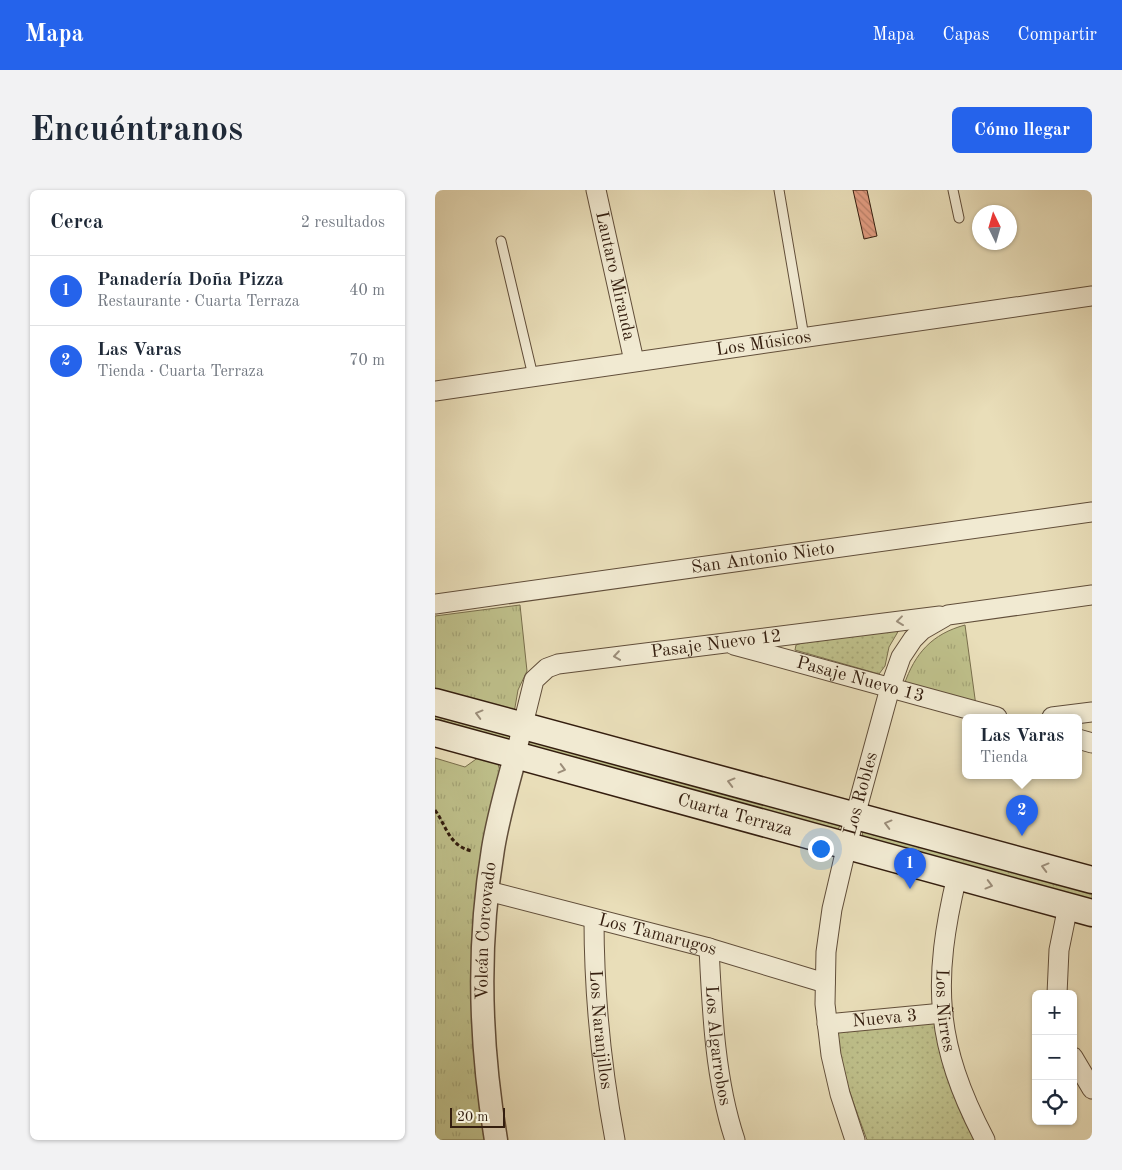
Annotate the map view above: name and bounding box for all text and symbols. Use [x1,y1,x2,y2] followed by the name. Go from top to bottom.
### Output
[25,23,84,47] text: Mapa
[872,26,915,44] text: Mapa
[943,26,990,44] text: Capas
[1018,26,1097,44] text: Compartir
[952,107,1092,153] button: Cómo llegar
[30,113,243,148] text: Encuéntranos
[972,205,1017,250] north arrow
[592,210,638,342] street label: Lautaro Miranda
[50,212,103,233] text: Cerca
[301,215,385,231] text: 2 resultados
[97,271,284,290] text: Panadería Doña Pizza
[61,283,71,299] text: 1
[349,283,385,299] text: 40 m
[97,294,300,310] text: Restaurante · Cuarta Terraza
[715,328,813,359] street label: Los Músicos
[97,341,181,360] text: Las Varas
[61,353,71,369] text: 2
[349,353,385,369] text: 70 m
[97,364,264,380] text: Tienda · Cuarta Terraza
[690,539,836,577] street label: San Antonio Nieto
[896,615,904,626] one-way arrow
[650,627,782,661] street label: Pasaje Nuevo 12
[613,650,621,661] one-way arrow
[795,654,926,706] street label: Pasaje Nuevo 13
[475,709,484,720] one-way arrow
[962,714,1082,779] popup
[980,727,1064,746] text: Las Varas
[841,750,881,838] street label: Los Robles
[980,750,1028,766] text: Tienda
[558,763,566,774] one-way arrow
[728,777,736,787] one-way arrow
[675,791,795,840] street label: Cuarta Terraza
[1006,795,1038,836] pin: 2
[884,819,893,830] one-way arrow
[808,836,834,862] your location
[894,848,926,889] pin: 1
[473,861,500,1000] street label: Volcán Corcovado
[1041,862,1049,873] one-way arrow
[985,879,993,889] one-way arrow
[596,911,719,959] street label: Los Tamarugos
[932,969,958,1054] street label: Los Ñirres
[586,970,615,1091] street label: Los Naranjillos
[702,985,734,1107] street label: Los Algarrobos
[1032,990,1077,1125] map controls
[1032,990,1077,1035] button: +
[851,1006,918,1031] street label: Nueva 3
[1032,1035,1077,1080] button: −
[1032,1080,1077,1125] button: locate
[450,1105,505,1128] scale bar
[457,1110,488,1124] text: 20 m

